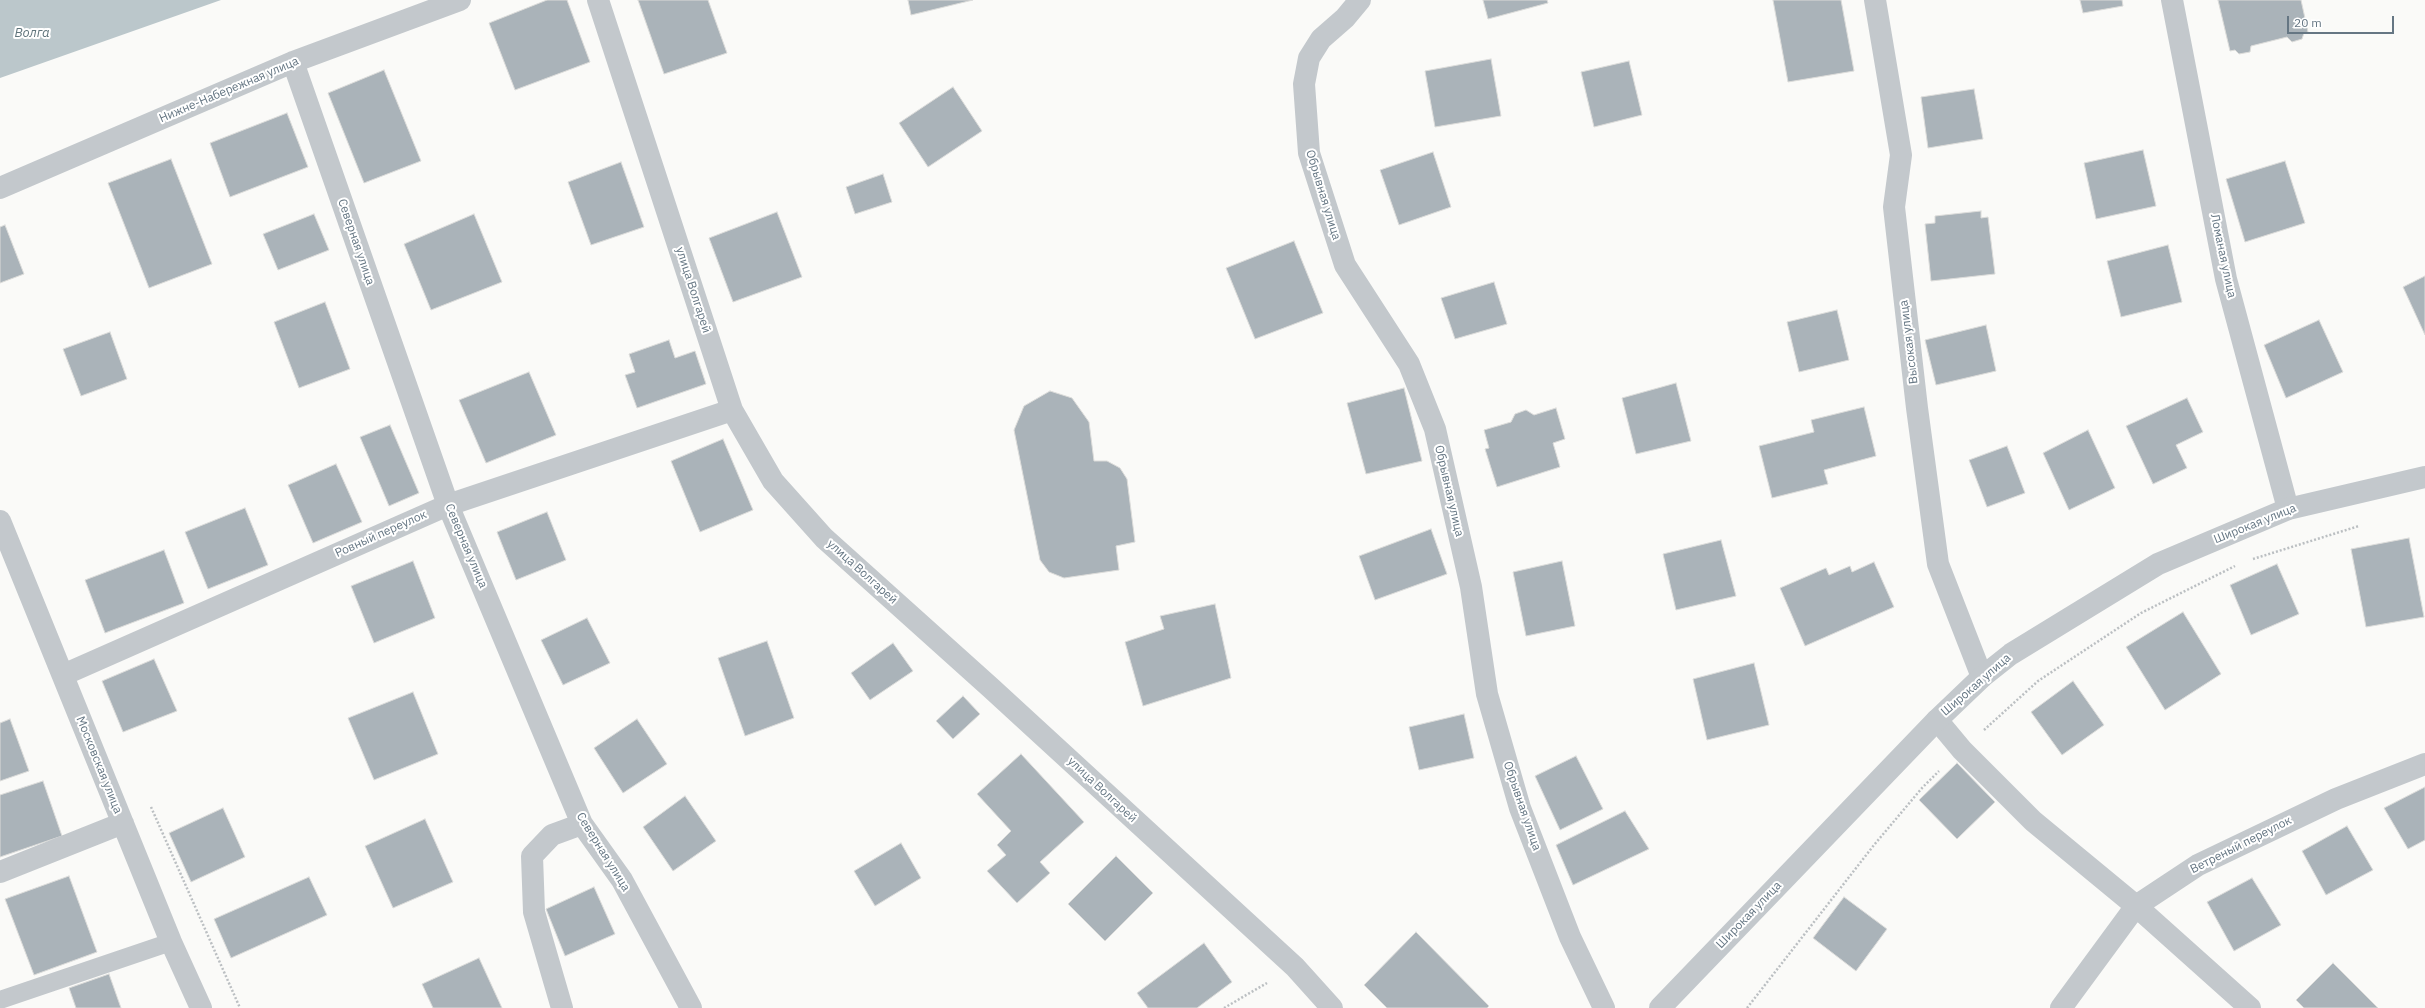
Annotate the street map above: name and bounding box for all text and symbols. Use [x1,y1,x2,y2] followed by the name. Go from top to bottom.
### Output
[2289,8,2396,34] scale bar
[2294,15,2322,30] text: 20 m
[14,25,50,41] water label: Волга
[157,54,301,126] street label: Нижне-Набережная улица
[1302,148,1344,242] street label: Обрывная улица
[335,197,377,287] street label: Северная улица
[2207,213,2239,299] street label: Ломаная улица
[672,245,714,335] street label: улица Волгарей
[1897,299,1921,385] street label: Высокая улица
[1431,444,1467,538] street label: Обрывная улица
[2212,501,2298,547] street label: Широкая улица
[442,502,490,590] street label: Северная улица
[333,507,429,561] street label: Ровный переулок
[824,537,900,607] street label: улица Волгарей
[1938,651,2014,719] street label: Широкая улица
[73,714,125,816] street label: Московская улица
[1064,754,1140,826] street label: улица Волгарей
[1500,759,1544,853] street label: Обрывная улица
[573,810,633,894] street label: Северная улица
[2188,813,2294,877] street label: Ветреный переулок
[1713,878,1785,952] street label: Широкая улица

